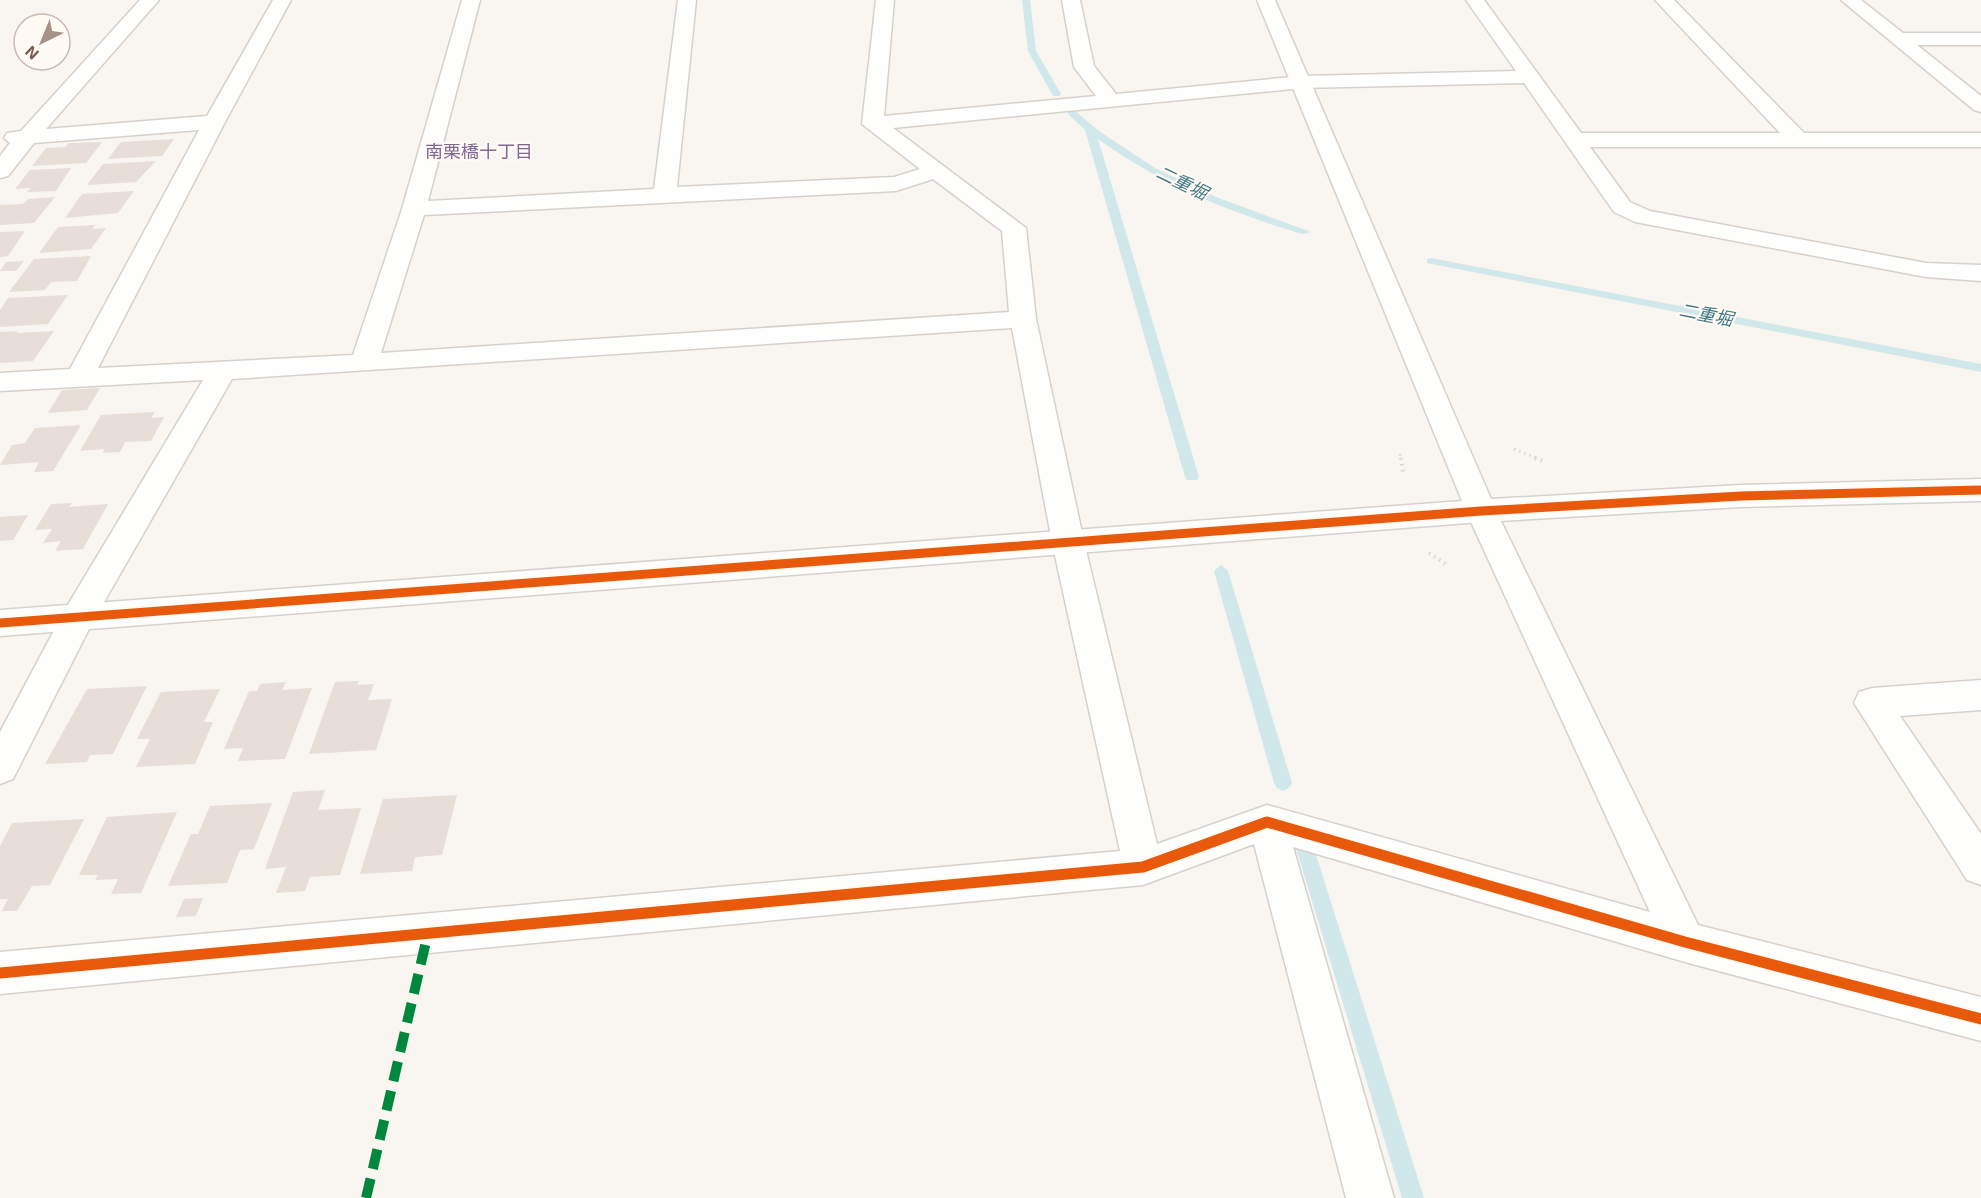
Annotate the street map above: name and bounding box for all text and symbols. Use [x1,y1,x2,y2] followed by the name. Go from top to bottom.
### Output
[12,12,72,72] north arrow
[21,42,42,64] text: N
[425,140,533,162] district label: 南栗橋十丁目
[1153,160,1214,205] water label: 二重堀
[1678,298,1738,331] water label: 二重堀

